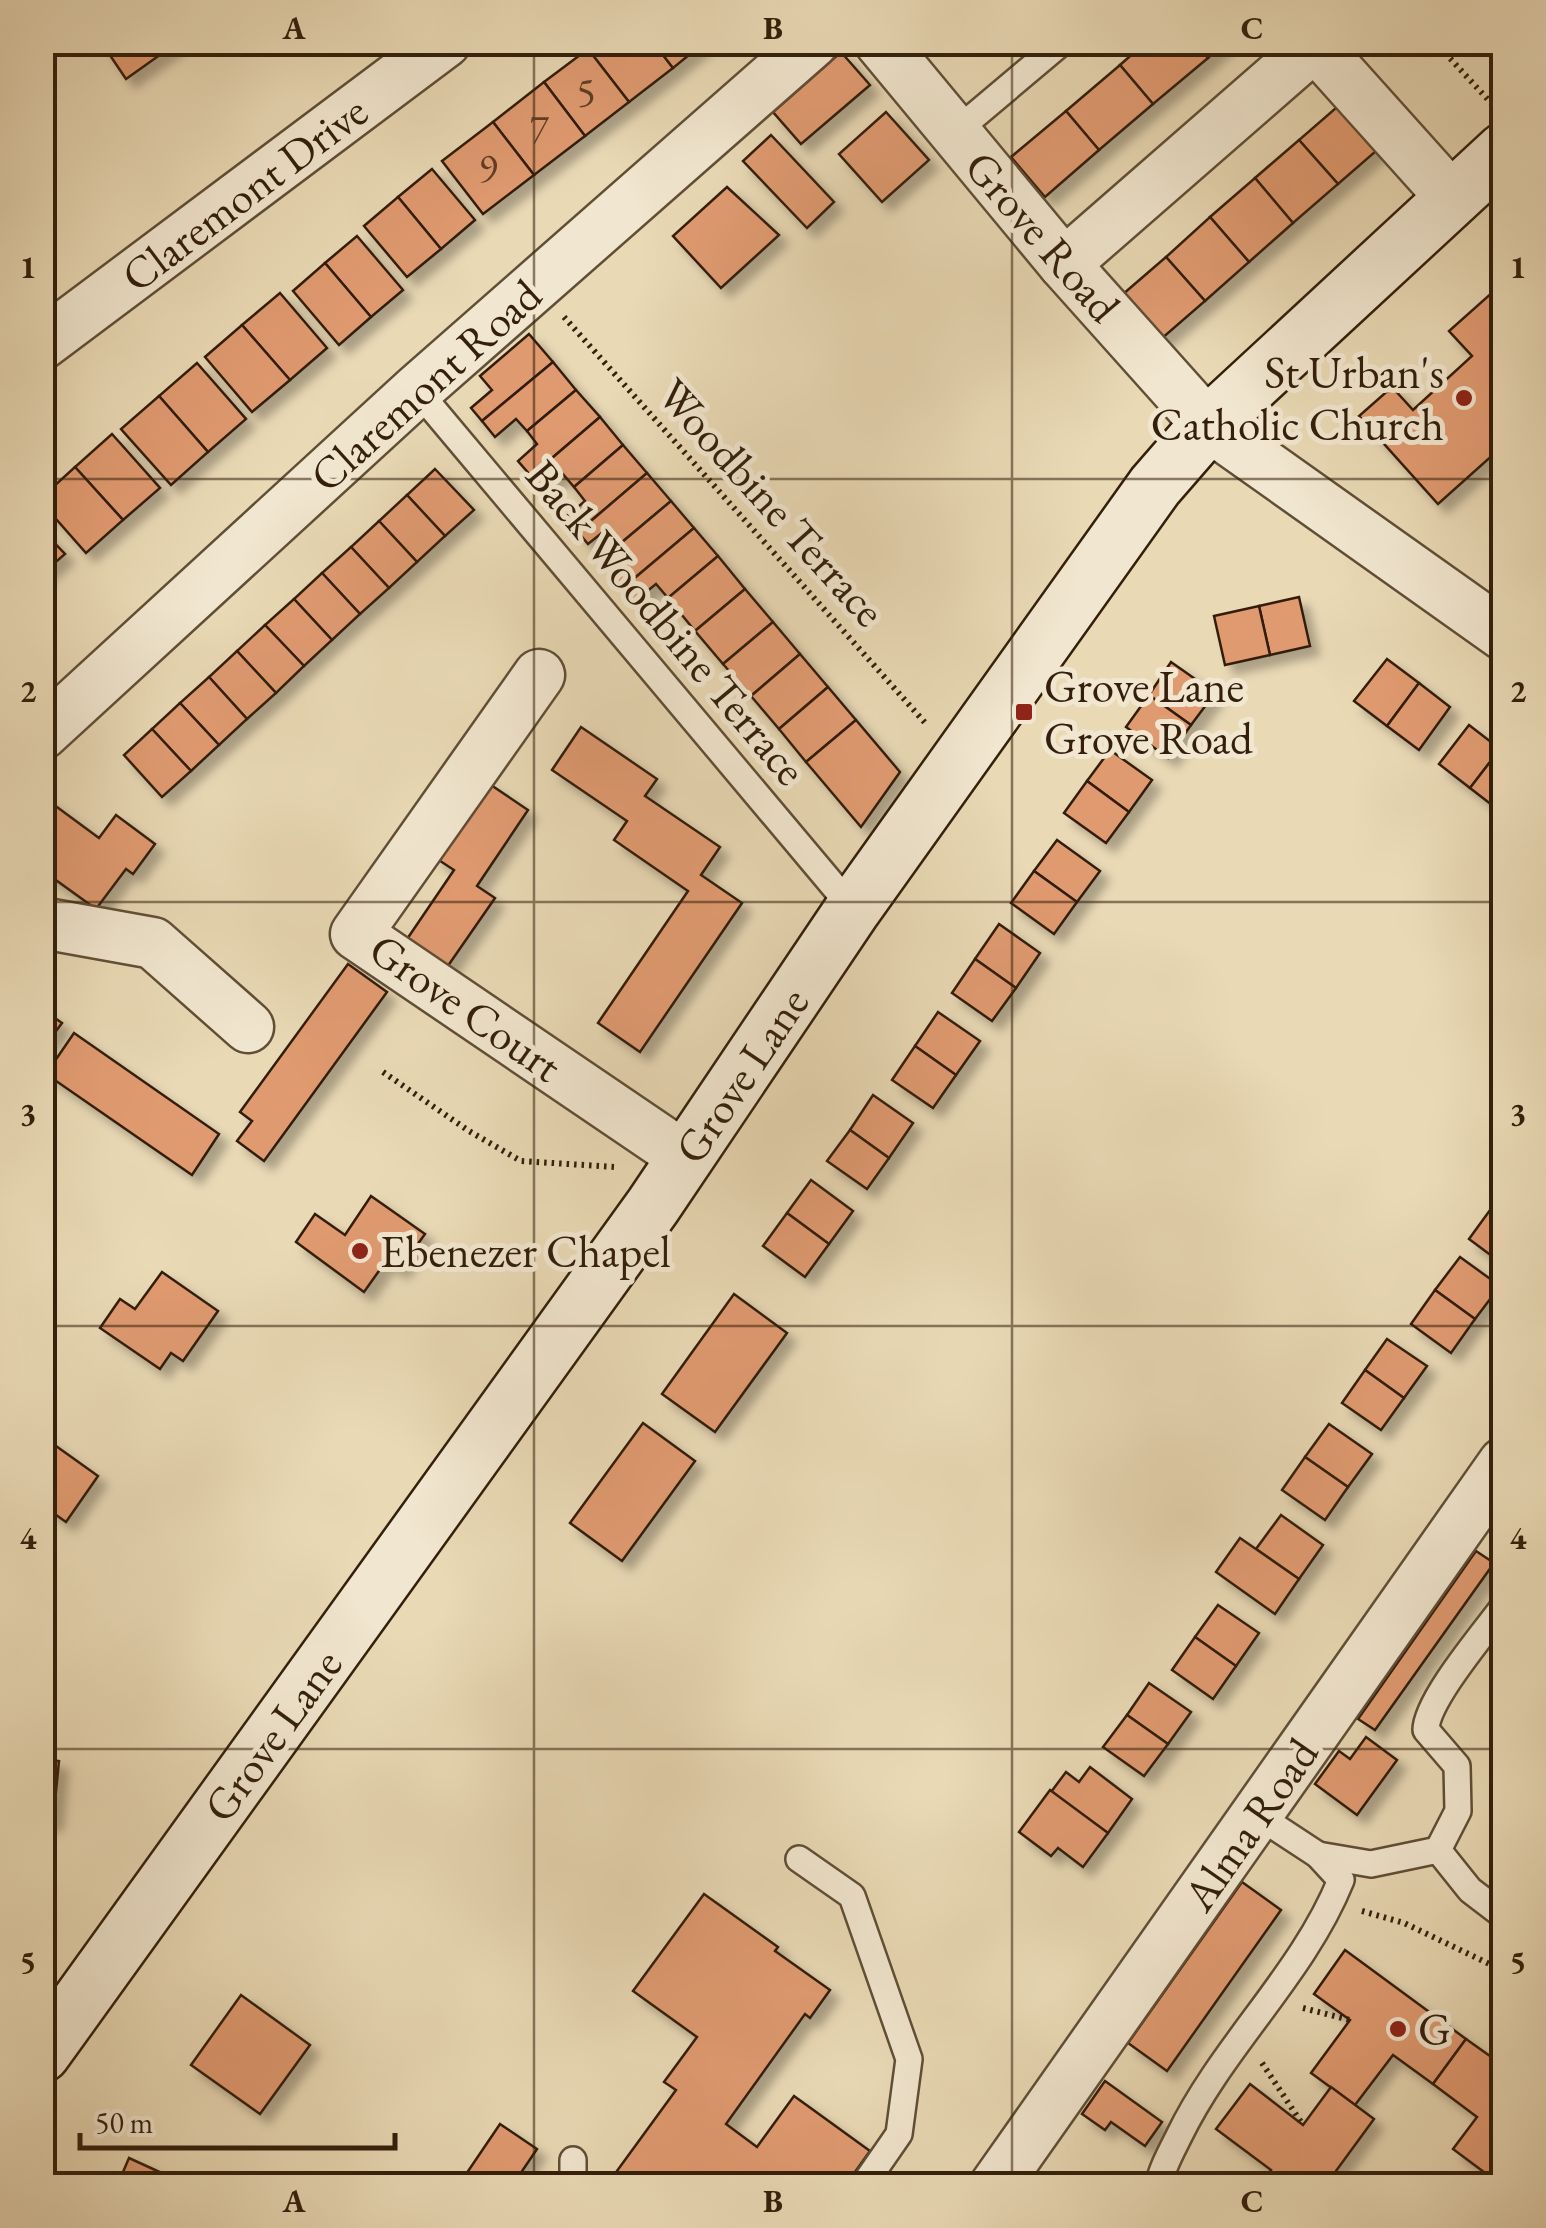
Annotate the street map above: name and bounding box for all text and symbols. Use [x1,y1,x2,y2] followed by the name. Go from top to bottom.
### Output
[281,7,306,49] text: A
[763,7,783,49] text: B
[1241,7,1263,49] text: C
[576,66,596,118] house number: 5
[109,81,379,305] street label: Claremont Drive
[529,103,549,155] house number: 7
[953,138,1134,334] street label: Grove Road
[478,142,498,194] house number: 9
[20,246,36,288] text: 1
[1510,246,1526,288] text: 1
[297,266,553,504] street label: Claremont Road
[1151,343,1444,453] place label: St Urban's Catholic Church
[645,366,899,638] street label: Woodbine Terrace
[1453,387,1475,409] marker: St Urban's Catholic Church
[514,447,820,797] street label: Back Woodbine Terrace
[1044,657,1253,767] place label: Grove Lane Grove Road
[20,670,37,712] text: 2
[1510,670,1527,712] text: 2
[1013,701,1035,723] marker: Grove Lane Grove Road
[359,920,573,1094] street label: Grove Court
[661,976,821,1174] street label: Grove Lane
[20,1093,36,1135] text: 3
[1510,1093,1526,1135] text: 3
[380,1222,671,1280] place label: Ebenezer Chapel
[349,1240,371,1262] marker: Ebenezer Chapel
[20,1517,38,1559] text: 4
[1510,1517,1528,1559] text: 4
[190,1637,354,1833] street label: Grove Lane
[1169,1726,1331,1923] street label: Alma Road
[20,1941,36,1983] text: 5
[1510,1941,1526,1983] text: 5
[1418,2000,1451,2058] place label: G
[1387,2018,1409,2040] marker: G
[80,2088,395,2150] scale bar
[95,2103,153,2142] text: 50 m
[281,2180,306,2222] text: A
[763,2180,783,2222] text: B
[1241,2180,1263,2222] text: C

